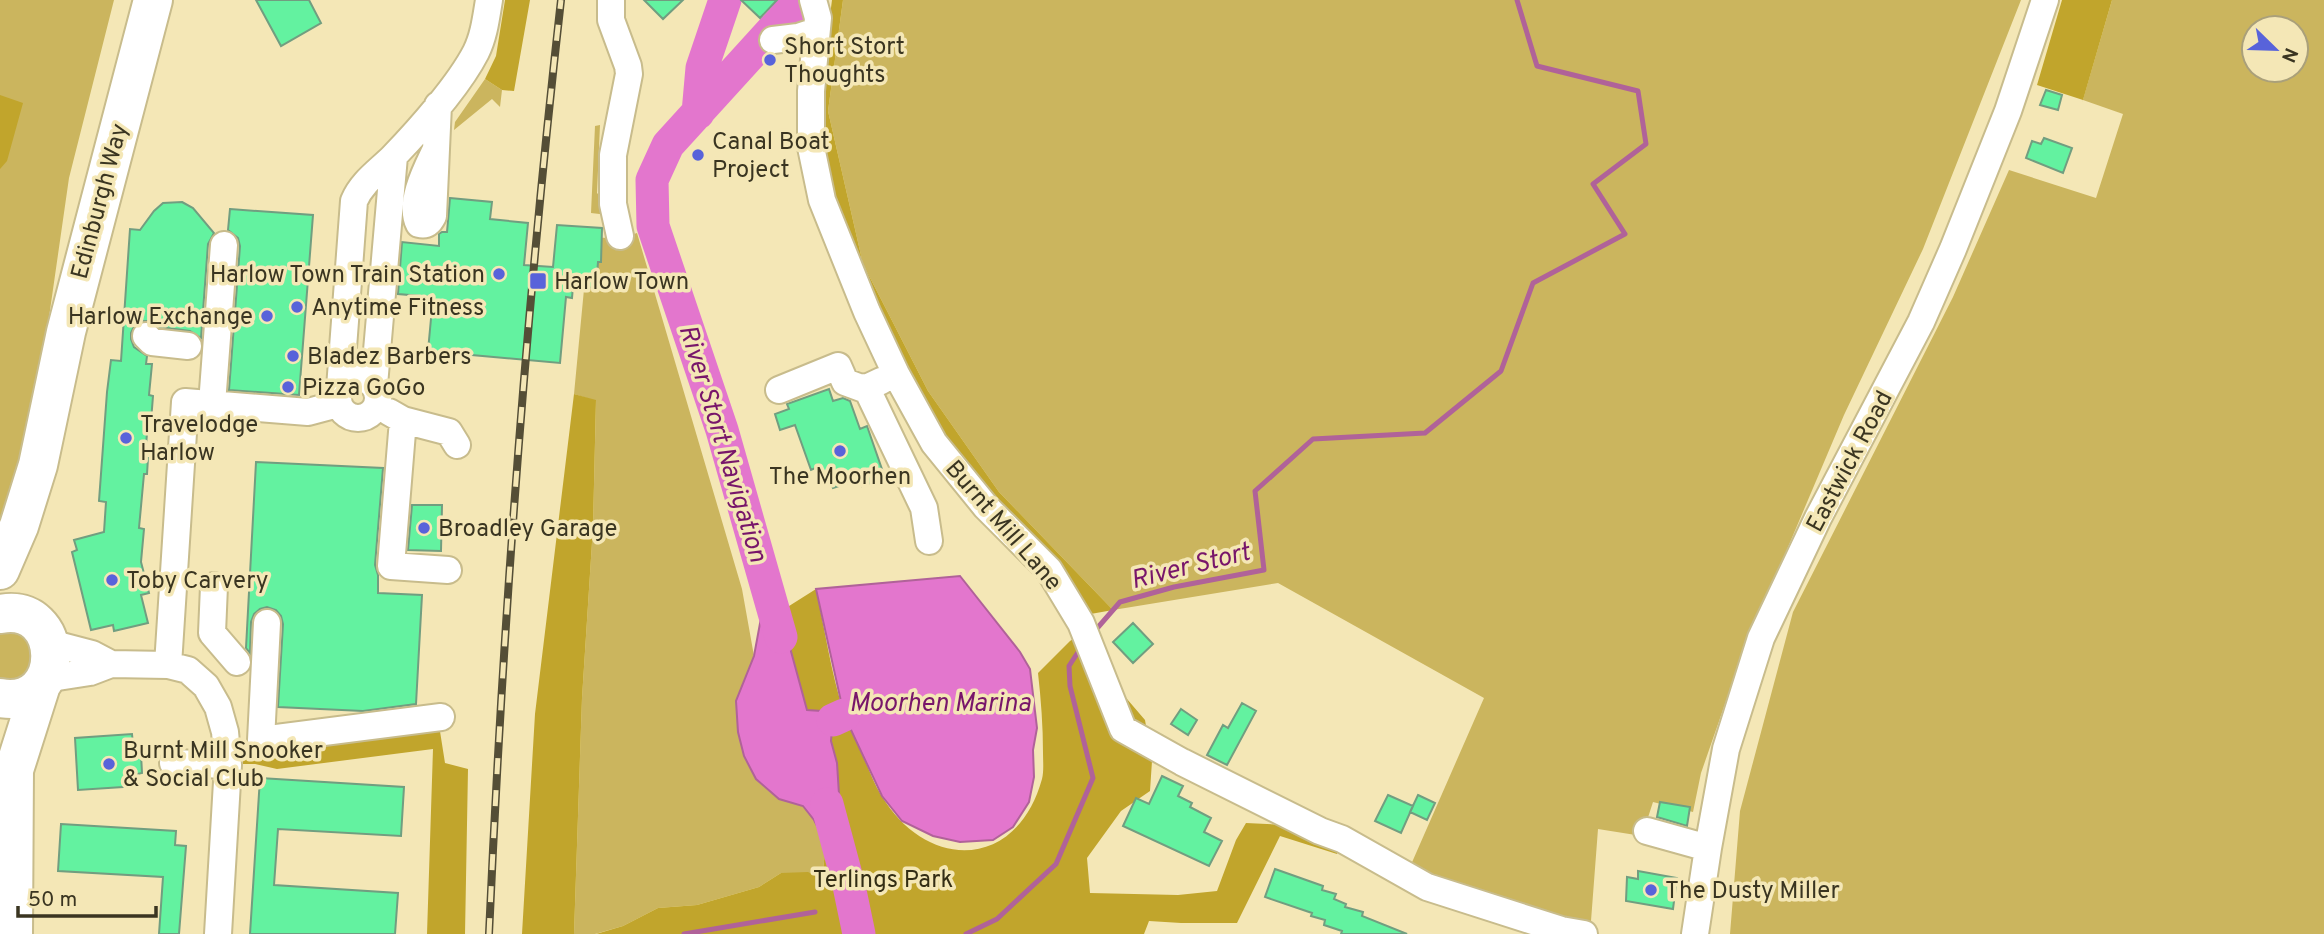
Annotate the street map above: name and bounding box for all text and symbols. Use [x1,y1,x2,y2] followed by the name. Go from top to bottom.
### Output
[2240,14,2310,84] north arrow
[784,33,905,91] place label: Short Stort Thoughts
[2275,44,2303,66] text: N
[762,52,778,68] marker: Short Stort Thoughts
[66,121,136,282] street label: Edinburgh Way
[712,128,830,186] place label: Canal Boat Project
[690,147,706,163] marker: Canal Boat Project
[210,261,485,291] place label: Harlow Town Train Station
[491,266,507,282] marker: Harlow Town Train Station
[554,268,689,298] place label: Harlow Town
[528,271,548,291] marker: Harlow Town
[311,294,484,324] place label: Anytime Fitness
[289,299,305,315] marker: Anytime Fitness
[68,303,253,333] place label: Harlow Exchange
[259,308,275,324] marker: Harlow Exchange
[670,321,773,566] water label: River Stort Navigation
[307,343,471,373] place label: Bladez Barbers
[285,348,301,364] marker: Bladez Barbers
[302,374,425,404] place label: Pizza GoGo
[280,379,296,395] marker: Pizza GoGo
[1801,386,1901,538] street label: Eastwick Road
[140,411,258,469] place label: Travelodge Harlow
[118,430,134,446] marker: Travelodge Harlow
[832,443,848,459] marker: The Moorhen
[938,455,1067,598] street label: Burnt Mill Lane
[769,463,911,493] place label: The Moorhen
[438,515,617,545] place label: Broadley Garage
[416,520,432,536] marker: Broadley Garage
[1128,536,1255,598] water label: River Stort
[126,567,269,597] place label: Toby Carvery
[104,572,120,588] marker: Toby Carvery
[849,688,1031,721] water label: Moorhen Marina
[123,737,323,795] place label: Burnt Mill Snooker & Social Club
[101,756,117,772] marker: Burnt Mill Snooker & Social Club
[813,866,953,896] park label: Terlings Park
[18,874,156,918] scale bar
[1665,877,1840,907] place label: The Dusty Miller
[1643,882,1659,898] marker: The Dusty Miller
[28,887,77,914] text: 50 m

